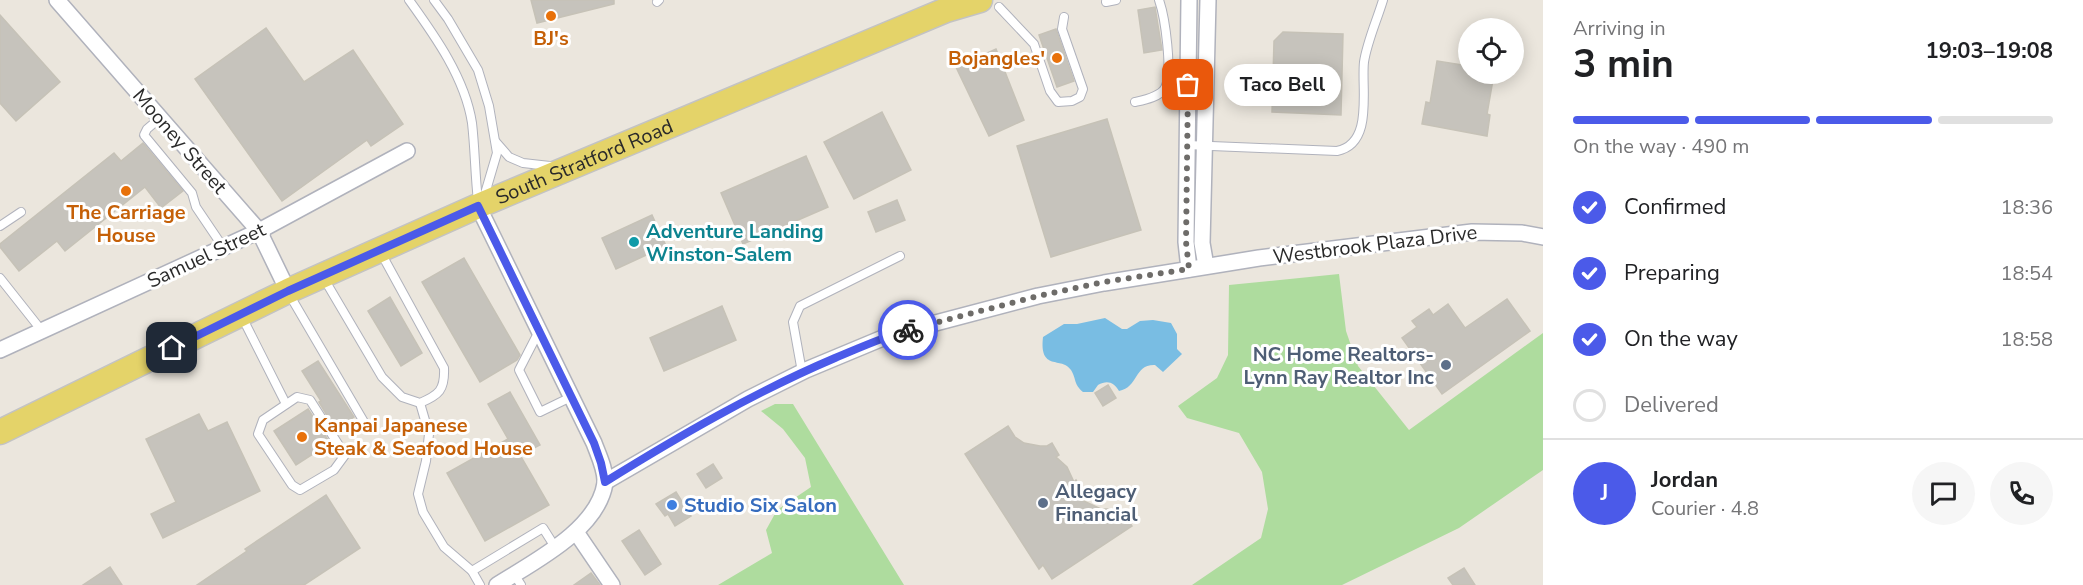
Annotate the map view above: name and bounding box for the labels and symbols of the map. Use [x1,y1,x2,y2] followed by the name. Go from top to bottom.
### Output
[544,9,558,23] marker: BJ's
[533,25,569,52] place label: BJ's
[948,45,1045,72] place label: Bojangles'
[1050,51,1064,65] marker: Bojangles'
[1162,59,1213,110] pin
[1224,64,1341,106] callout: Taco Bell
[126,83,234,200] street label: Mooney Street
[492,113,677,211] street label: South Stratford Road
[119,184,133,198] marker: The Carriage House
[66,199,186,249] place label: The Carriage House
[143,216,271,295] street label: Samuel Street
[646,218,824,268] place label: Adventure Landing Winston-Salem
[1271,219,1479,270] street label: Westbrook Plaza Drive
[627,235,641,249] marker: Adventure Landing Winston-Salem
[878,300,938,360] courier
[146,322,197,373] pin
[1244,341,1435,391] place label: NC Home Realtors- Lynn Ray Realtor Inc
[1439,358,1453,372] marker: NC Home Realtors- Lynn Ray Realtor Inc
[314,412,533,462] place label: Kanpai Japanese Steak & Seafood House
[295,430,309,444] marker: Kanpai Japanese Steak & Seafood House
[1055,478,1138,528] place label: Allegacy Financial
[684,492,837,519] place label: Studio Six Salon
[1036,496,1050,510] marker: Allegacy Financial
[665,498,679,512] marker: Studio Six Salon

